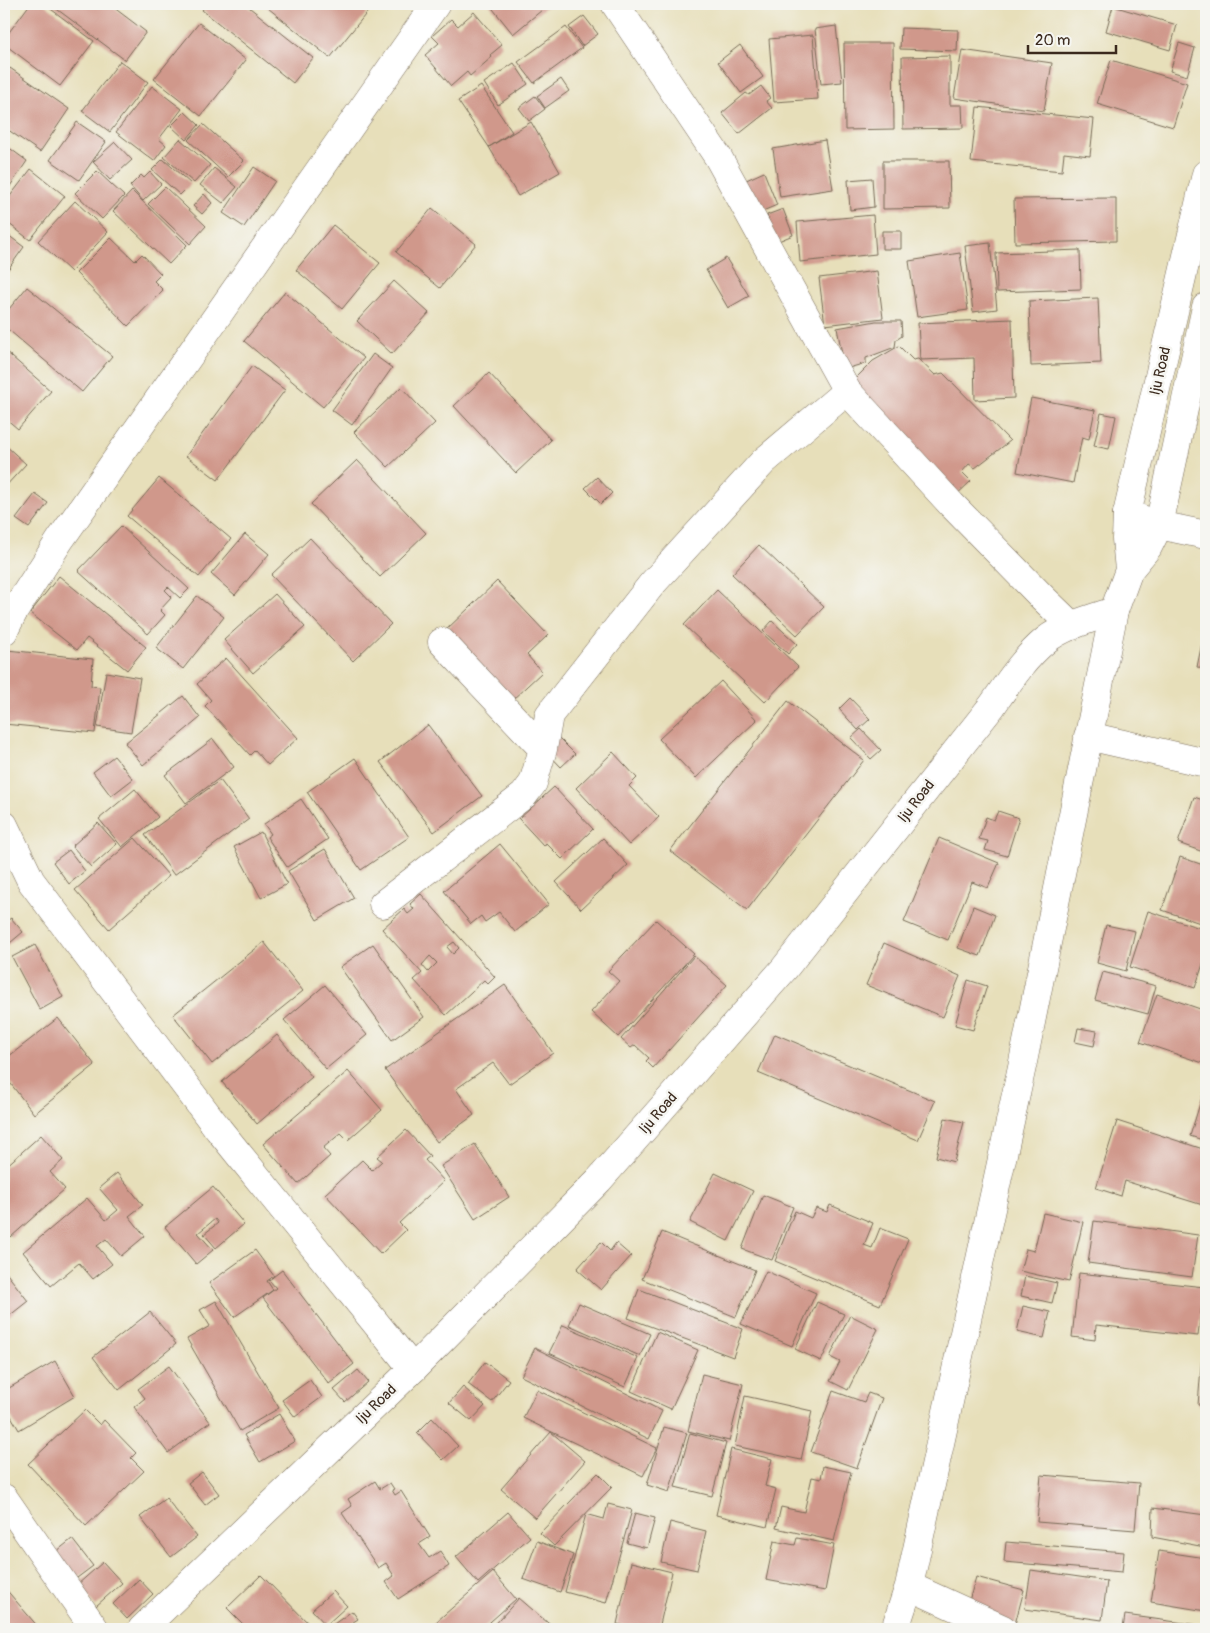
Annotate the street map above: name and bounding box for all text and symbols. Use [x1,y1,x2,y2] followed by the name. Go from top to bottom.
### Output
[1028,22,1115,54] scale bar
[1035,31,1070,50] text: 20 m
[1146,345,1175,397] street label: Iju Road
[894,776,939,827] street label: Iju Road
[635,1089,682,1138] street label: Iju Road
[352,1380,401,1428] street label: Iju Road

